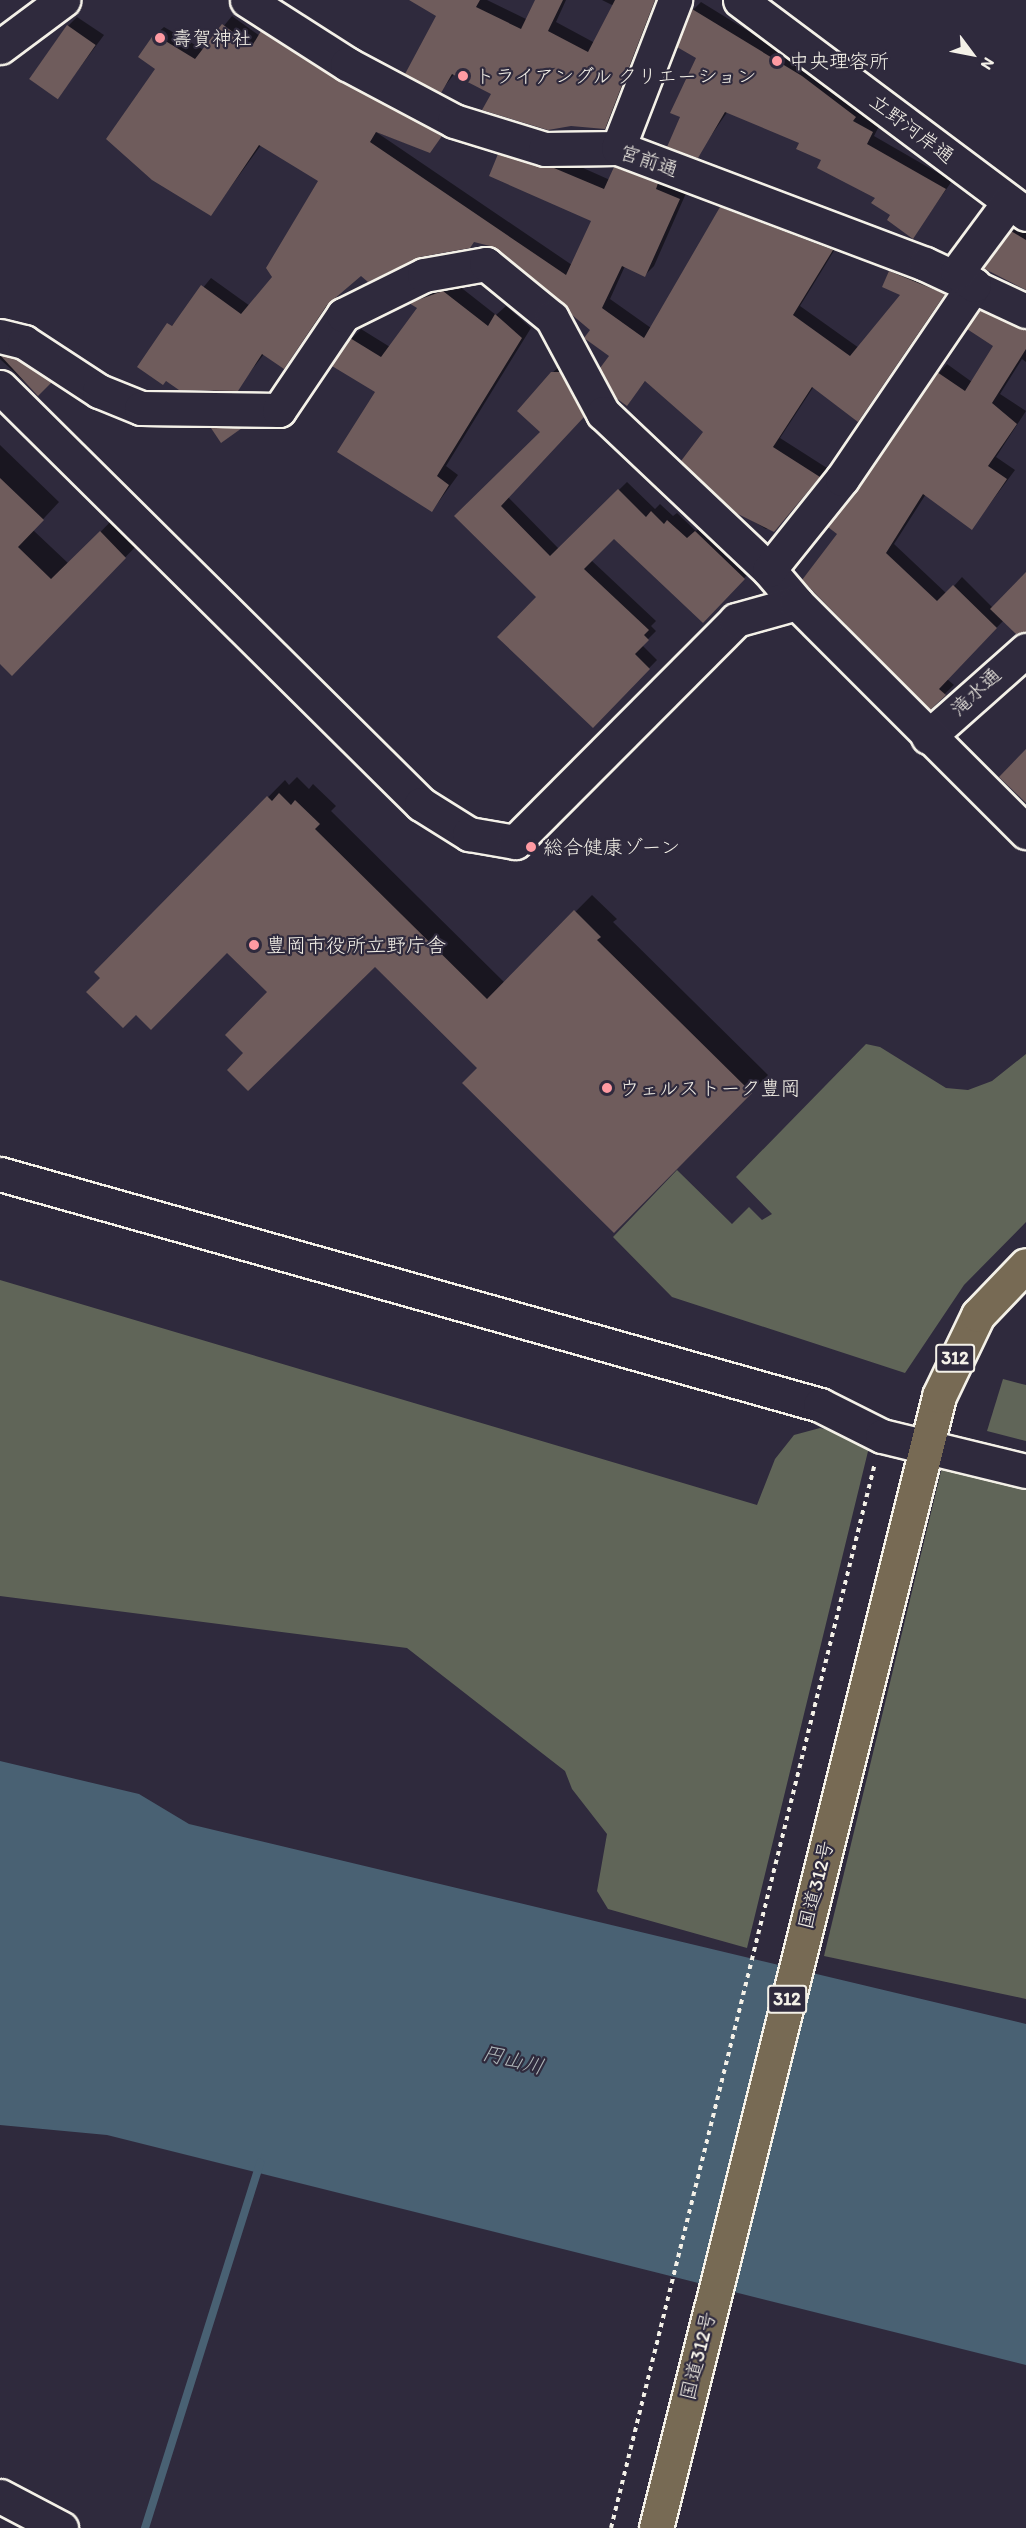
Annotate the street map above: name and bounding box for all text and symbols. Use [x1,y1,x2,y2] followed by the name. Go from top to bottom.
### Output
[942,24,1002,84] north arrow
[172,26,252,50] place label: 壽賀神社
[153,31,167,45] marker: 壽賀神社
[789,49,889,73] place label: 中央理容所
[770,54,784,68] marker: 中央理容所
[977,54,999,73] text: N
[475,64,759,88] place label: トライアングル クリエーション
[456,69,470,83] marker: トライアングル クリエーション
[865,89,959,169] street label: 立野河岸通
[617,140,681,182] street label: 宮前通
[946,663,1006,721] street label: 滝水通
[543,835,681,859] place label: 総合健康ゾーン
[524,840,538,854] marker: 総合健康ゾーン
[266,933,446,957] place label: 豊岡市役所立野庁舎
[247,938,261,952] marker: 豊岡市役所立野庁舎
[619,1076,799,1100] place label: ウェルストーク豊岡
[600,1081,614,1095] marker: ウェルストーク豊岡
[934,1343,976,1373] road number: 312
[793,1838,839,1932] street label: 国道312号
[766,1984,808,2014] road number: 312
[479,2040,547,2080] water label: 円山川
[675,2309,721,2403] street label: 国道312号

